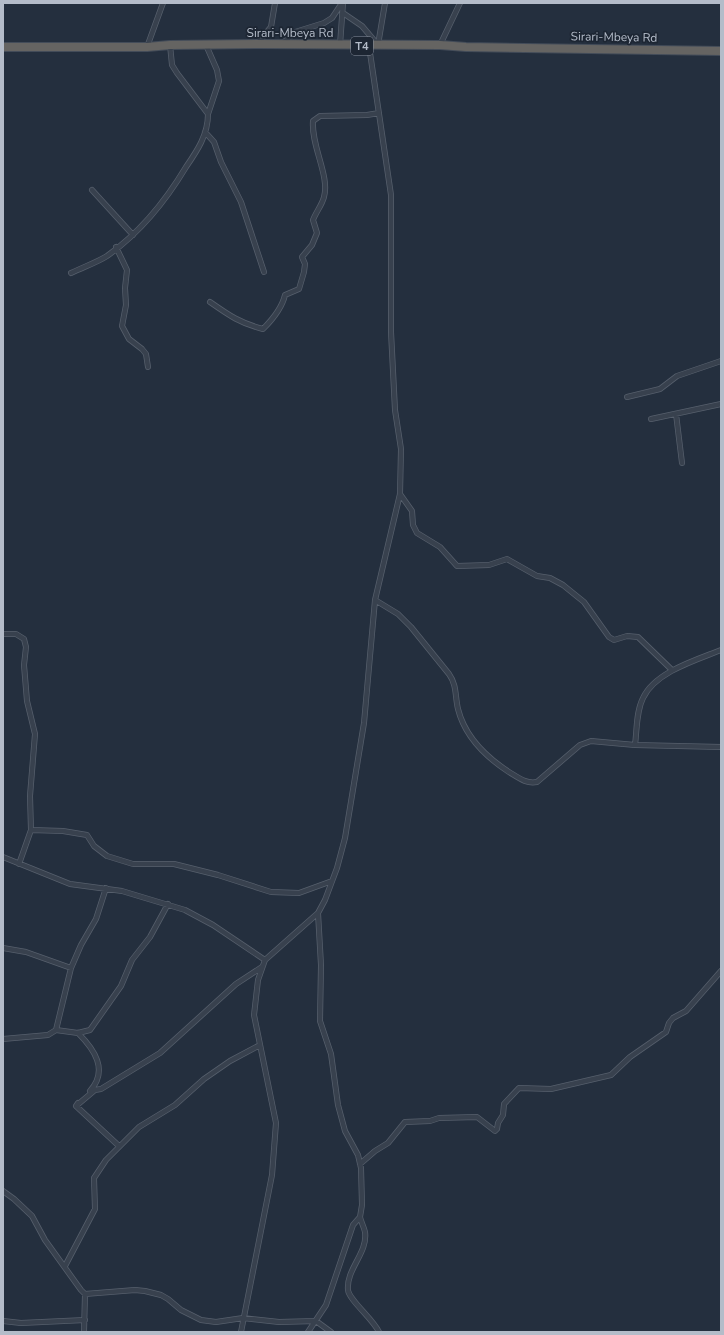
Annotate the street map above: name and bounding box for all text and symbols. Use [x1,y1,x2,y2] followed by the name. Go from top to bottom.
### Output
[247,25,333,41] street label: Sirari-Mbeya Rd
[570,28,658,46] street label: Sirari-Mbeya Rd
[351,37,373,55] road number: T4

